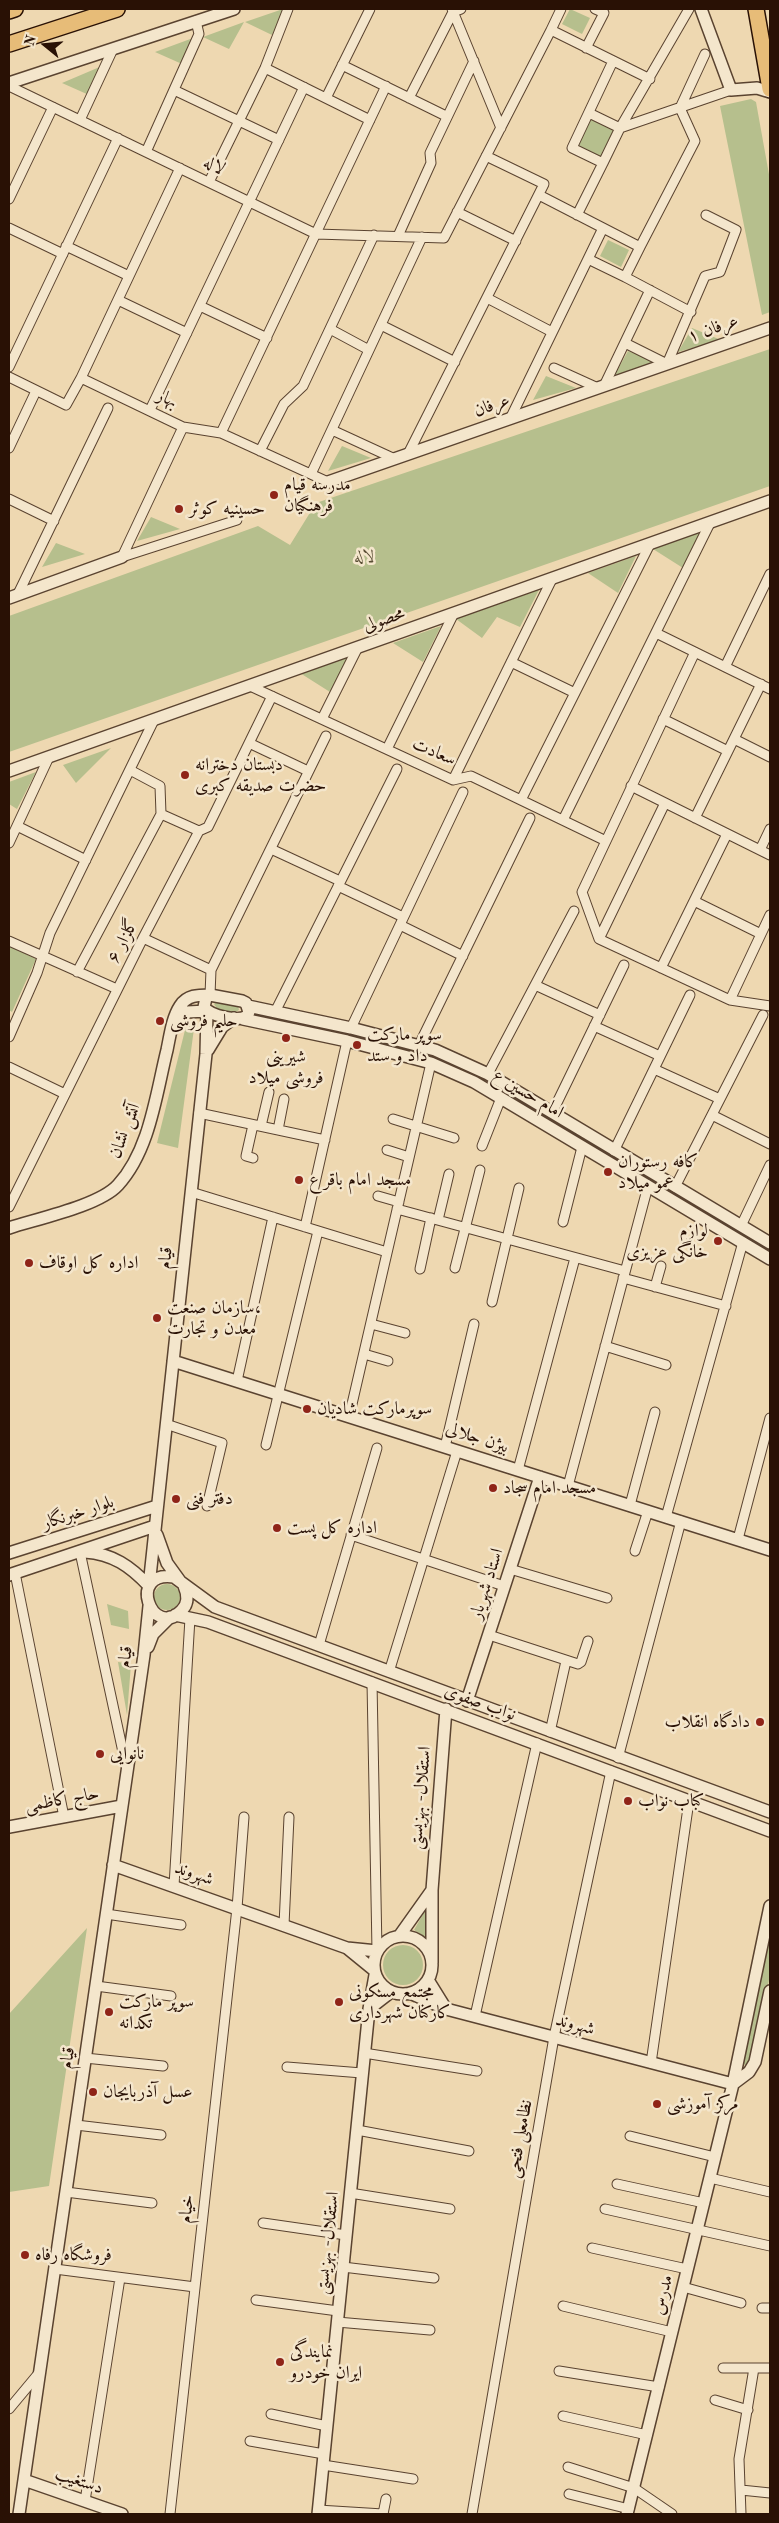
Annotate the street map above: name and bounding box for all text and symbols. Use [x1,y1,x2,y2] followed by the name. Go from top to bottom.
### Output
[20,20,70,70] north arrow
[22,33,39,48] text: N
[200,152,228,180] street label: لاله
[685,310,741,348] street label: عرفان ۱
[153,385,181,413] street label: بهار
[471,390,513,422] street label: عرفان
[284,474,351,516] place label: مدرسه قیام فرهنگیان
[268,489,280,501] marker: مدرسه قیام فرهنگیان
[189,498,265,520] place label: حسینیه کوثر
[173,503,185,515] marker: حسینیه کوثر
[354,546,376,568] park label: لاله
[360,603,408,637] street label: محصولی
[409,733,459,771] street label: سعادت
[195,754,326,796] place label: دبستان دخترانه حضرت صدیقه کبری
[179,769,191,781] marker: دبستان دخترانه حضرت صدیقه کبری
[103,915,143,967] street label: گلزار ۶
[170,1010,238,1032] place label: حلیم فروشی
[154,1015,166,1027] marker: حلیم فروشی
[367,1024,442,1066] place label: سوپر مارکت داد و ستد
[280,1032,292,1044] marker: شیرینی فروشی میلاد
[351,1039,363,1051] marker: سوپر مارکت داد و ستد
[249,1046,323,1088] place label: شیرینی فروشی میلاد
[489,1064,567,1124] street label: امام حسین ع
[105,1100,145,1162] street label: آتش نشان
[618,1151,698,1194] place label: کافه رستوران عمو میلاد
[602,1166,614,1178] marker: کافه رستوران عمو میلاد
[309,1169,411,1191] place label: مسجد امام باقر ع
[293,1174,305,1186] marker: مسجد امام باقر ع
[626,1220,708,1262] place label: لوازم خانگی عزیزی
[712,1235,724,1247] marker: لوازم خانگی عزیزی
[154,1246,178,1270] street label: قیام
[39,1252,138,1274] place label: اداره کل اوقاف
[23,1257,35,1269] marker: اداره کل اوقاف
[167,1297,261,1340] place label: سازمان صنعت، معدن و تجارت
[151,1312,163,1324] marker: سازمان صنعت، معدن و تجارت
[317,1398,432,1420] place label: سوپرمارکت شادیان
[301,1403,313,1415] marker: سوپرمارکت شادیان
[443,1418,511,1458] street label: بیژن جلالی
[503,1477,596,1499] place label: مسجد امام سجاد
[487,1482,499,1494] marker: مسجد امام سجاد
[186,1488,233,1510] place label: دفتر فنی
[39,1491,117,1535] street label: بلوار خبرنگار
[170,1493,182,1505] marker: دفتر فنی
[287,1517,377,1539] place label: اداره کل پست
[271,1522,283,1534] marker: اداره کل پست
[465,1546,509,1622] street label: استاد شهریار
[114,1645,138,1669] street label: قیام
[441,1680,519,1726] street label: نواب صفوی
[665,1711,750,1733] place label: دادگاه انقلاب
[754,1716,766,1728] marker: دادگاه انقلاب
[110,1743,144,1765] place label: نانوایی
[406,1746,436,1850] street label: استقلال- بهزیستی
[94,1748,106,1760] marker: نانوایی
[23,1783,101,1817] street label: حاج کاظمی
[638,1790,704,1812] place label: کباب نواب
[622,1795,634,1807] marker: کباب نواب
[172,1857,216,1891] street label: شهروند
[349,1981,451,2024] place label: مجتمع مسکونی کارکنان شهرداری
[119,1991,194,2034] place label: سوپر مارکت تکدانه
[333,1996,345,2008] marker: مجتمع مسکونی کارکنان شهرداری
[103,2006,115,2018] marker: سوپر مارکت تکدانه
[553,2009,597,2041] street label: شهروند
[56,2046,80,2070] street label: قیام
[103,2081,193,2103] place label: عسل آذربایجان
[87,2086,99,2098] marker: عسل آذربایجان
[667,2093,739,2115] place label: مرکز آموزشی
[502,2098,538,2180] street label: نظامعلی فتحی
[651,2098,663,2110] marker: مرکز آموزشی
[312,2190,344,2296] street label: استقلال- بهزیستی
[175,2194,199,2224] street label: خیام
[35,2244,112,2266] place label: فروشگاه رفاه
[19,2249,31,2261] marker: فروشگاه رفاه
[648,2273,678,2317] street label: مدرس
[290,2341,362,2384] place label: نمایندگی ایران خودرو
[274,2356,286,2368] marker: نمایندگی ایران خودرو
[52,2463,106,2499] street label: دستغیب

